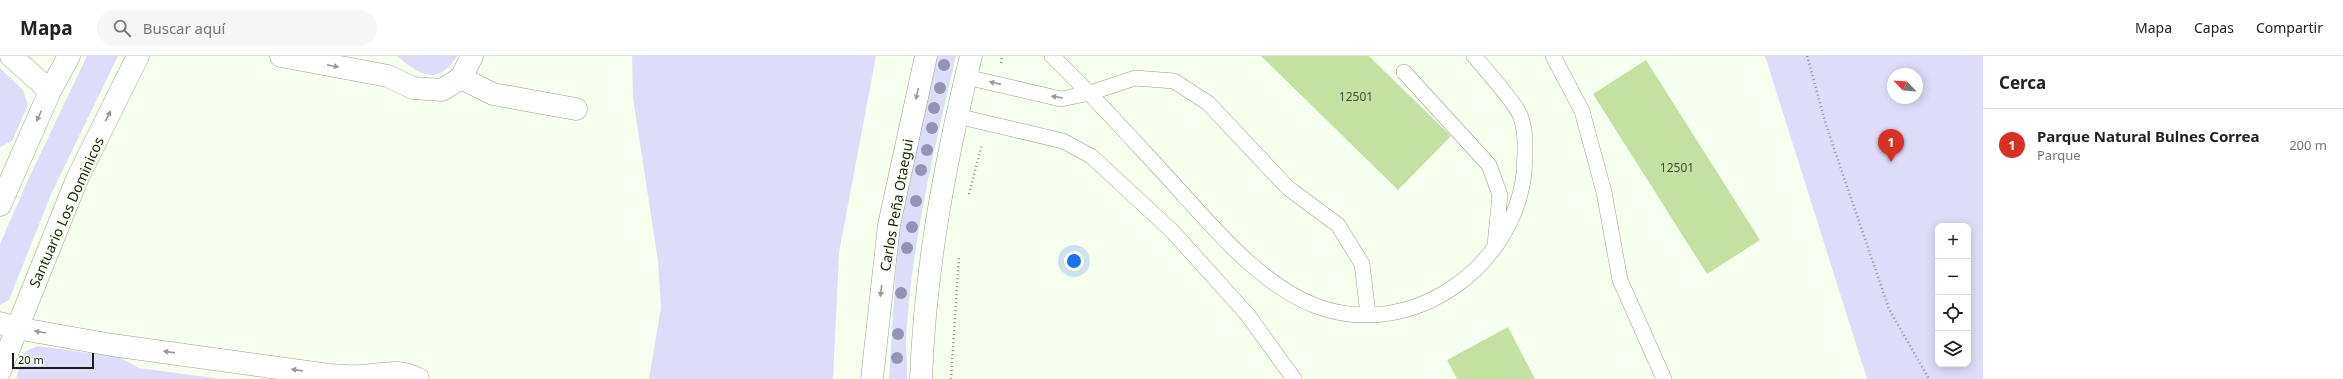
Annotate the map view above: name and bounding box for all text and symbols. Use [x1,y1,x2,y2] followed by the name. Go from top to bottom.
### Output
[97,10,377,46] search box
[20,15,73,41] text: Mapa
[111,17,133,39] icon: search
[143,18,225,38] text: Buscar aquí
[2135,18,2172,37] text: Mapa
[2194,18,2234,37] text: Capas
[2256,18,2323,37] text: Compartir
[327,63,339,69] one-way arrow
[1887,68,1923,104] north arrow
[1999,71,2046,94] text: Cerca
[988,80,1001,86] one-way arrow
[914,88,920,100] one-way arrow
[1339,88,1373,105] house number: 12501
[1051,94,1063,100] one-way arrow
[36,110,42,121] one-way arrow
[105,110,112,122] one-way arrow
[2037,126,2259,146] text: Parque Natural Bulnes Correa
[1878,129,1904,162] pin: 1
[24,133,108,290] street label: Santuario Los Dominicos
[2008,136,2016,154] text: 1
[2289,136,2327,154] text: 200 m
[875,137,917,273] street label: Carlos Peña Otaegui
[2037,146,2081,164] text: Parque
[1660,159,1694,176] house number: 12501
[1935,223,1971,367] map controls
[1935,223,1971,259] button: +
[1064,251,1084,271] your location
[1935,259,1971,295] button: −
[878,284,884,297] one-way arrow
[1935,295,1971,331] button: locate
[34,329,46,335] one-way arrow
[1935,331,1971,367] button: layers
[163,349,175,356] one-way arrow
[12,351,94,370] scale bar
[18,352,44,367] text: 20 m
[291,367,304,373] one-way arrow

